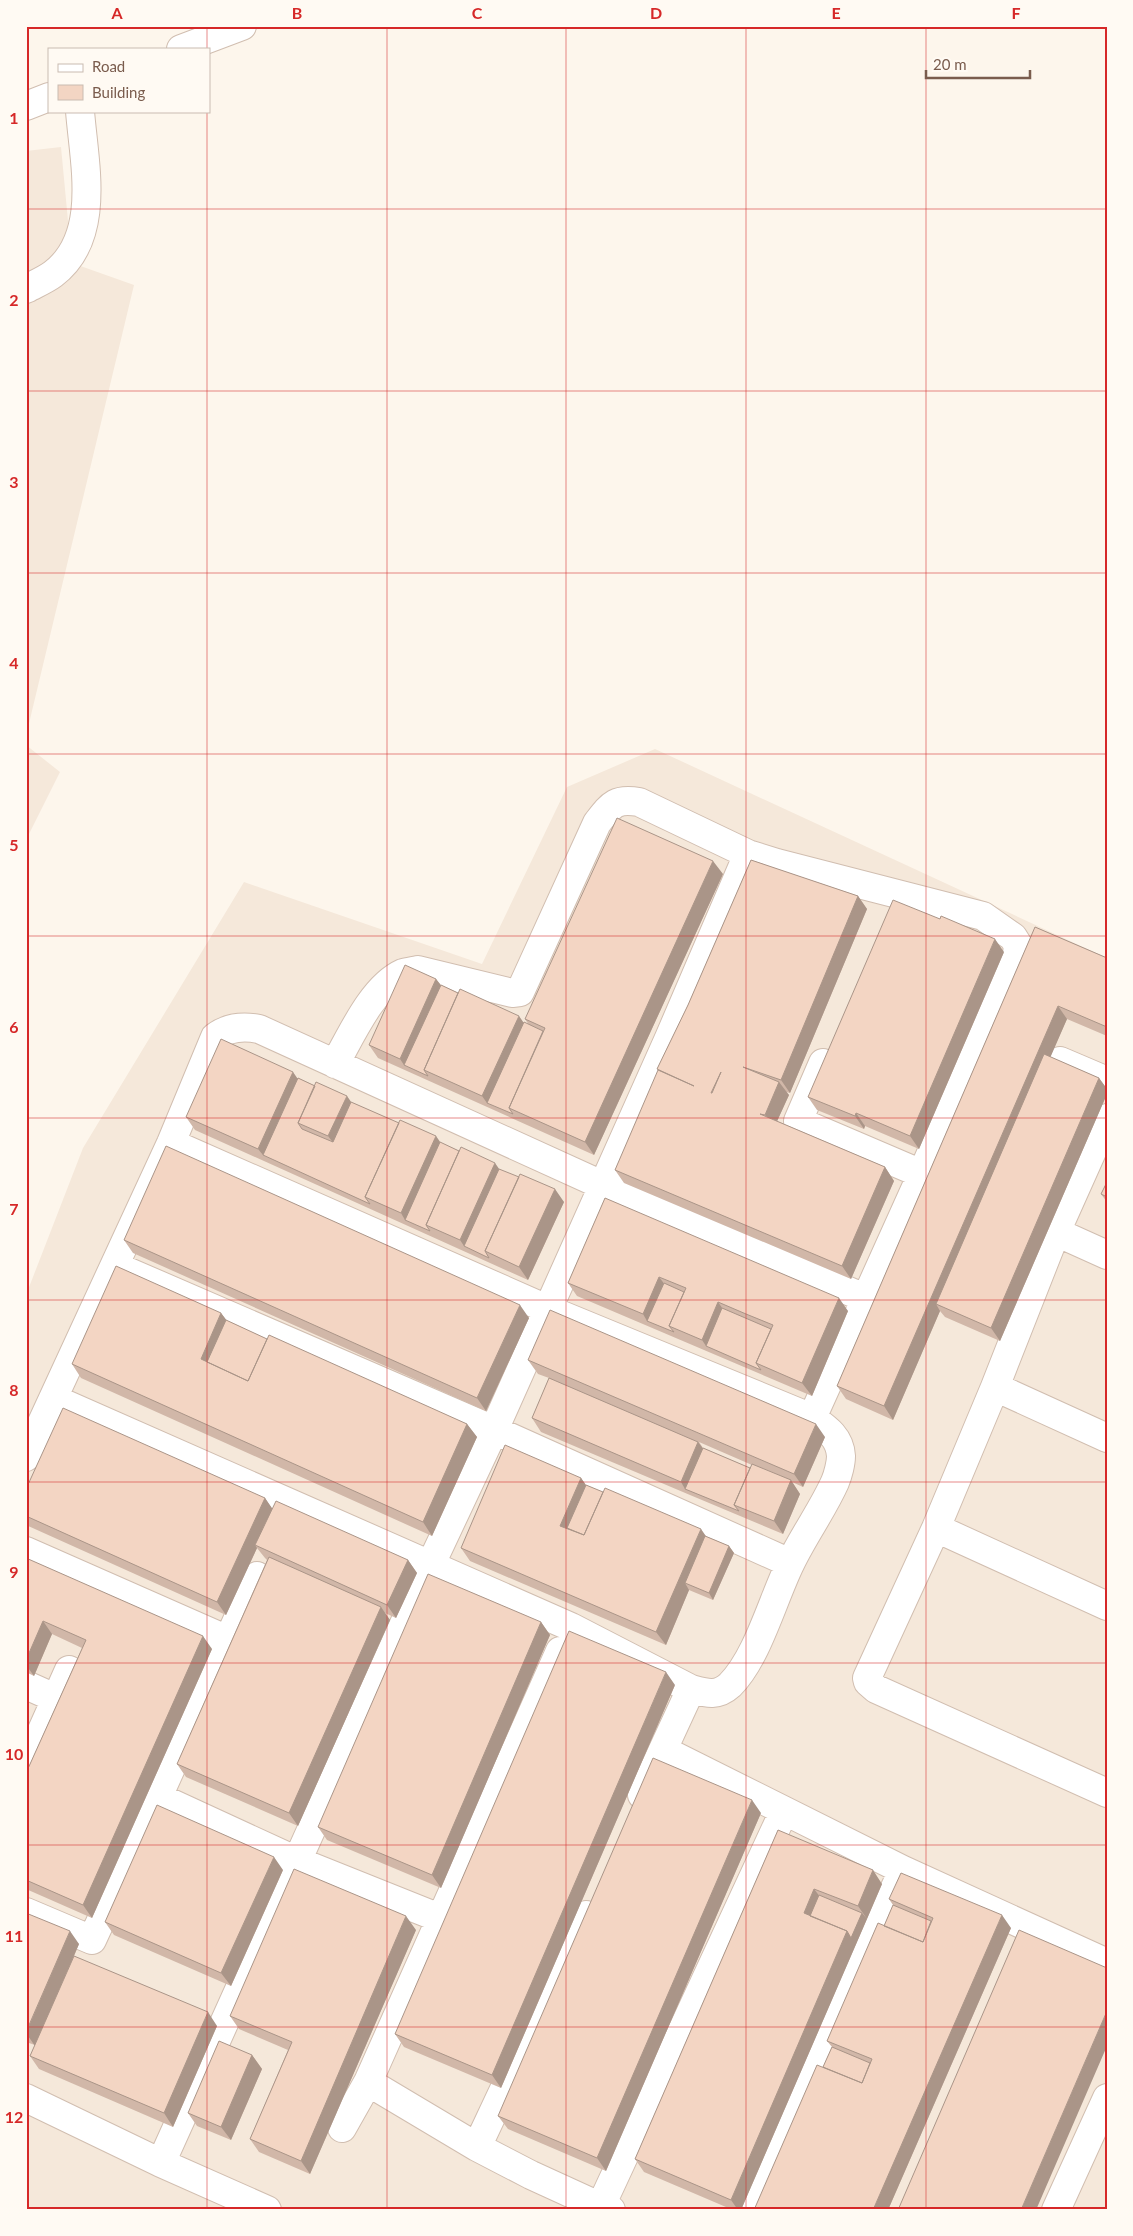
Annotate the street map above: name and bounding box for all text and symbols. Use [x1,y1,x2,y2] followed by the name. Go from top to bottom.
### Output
[110,3,123,22] text: A
[292,3,302,22] text: B
[472,3,483,22] text: C
[650,3,662,22] text: D
[831,3,841,22] text: E
[1011,3,1021,22] text: F
[48,48,210,112] legend
[926,48,1029,80] scale bar
[933,55,967,73] text: 20 m
[92,57,125,75] text: Road
[92,83,145,101] text: Building
[9,108,19,127] text: 1
[9,290,19,309] text: 2
[9,472,19,491] text: 3
[9,653,19,672] text: 4
[9,835,19,854] text: 5
[9,1017,19,1036] text: 6
[9,1199,19,1218] text: 7
[9,1380,19,1399] text: 8
[9,1562,19,1581] text: 9
[5,1744,23,1763] text: 10
[5,1926,23,1945] text: 11
[5,2107,23,2126] text: 12

